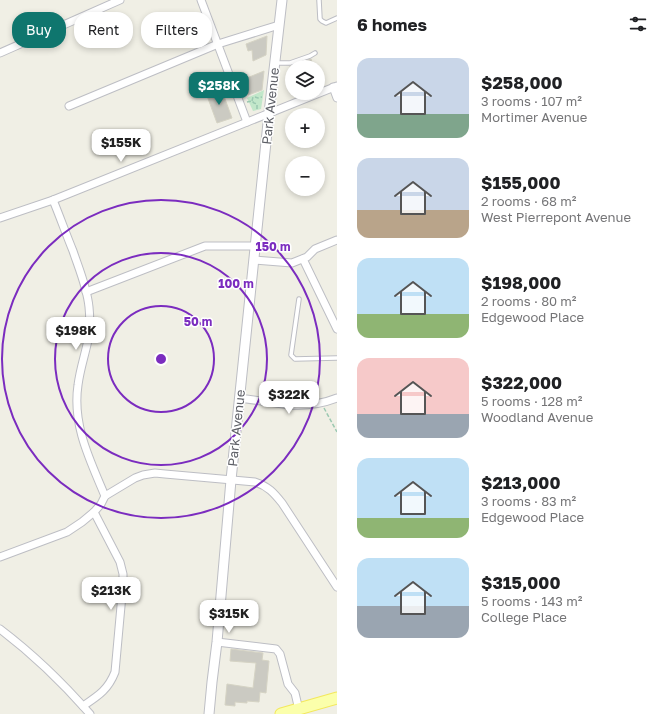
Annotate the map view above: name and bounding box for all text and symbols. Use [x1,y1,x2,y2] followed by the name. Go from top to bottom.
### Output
[12,12,66,48] chip: Buy
[74,12,133,48] chip: Rent
[141,12,212,48] chip: Filters
[627,13,649,35] icon: filters
[357,14,427,35] text: 6 homes
[285,60,325,196] map controls
[285,60,325,100] button: layers
[258,67,282,145] street label: Park Avenue
[191,72,247,106] pin: $258K
[481,72,563,93] text: $258,000
[389,74,437,122] icon: home
[198,77,240,93] text: $258K
[481,93,582,109] text: 3 rooms · 107 m²
[285,108,325,148] button: +
[481,109,587,125] text: Mortimer Avenue
[93,129,149,163] pin: $155K
[101,134,141,150] text: $155K
[285,156,325,196] button: −
[481,172,560,193] text: $155,000
[389,174,437,222] icon: home
[481,193,576,209] text: 2 rooms · 68 m²
[481,209,631,225] text: West Pierrepont Avenue
[256,239,290,254] text: 150 m
[481,272,561,293] text: $198,000
[389,274,437,322] icon: home
[218,276,254,291] text: 100 m
[481,293,577,309] text: 2 rooms · 80 m²
[481,309,584,325] text: Edgewood Place
[184,314,212,329] text: 50 m
[48,317,104,351] pin: $198K
[55,322,97,338] text: $198K
[154,352,168,366] centre of rings
[481,372,562,393] text: $322,000
[389,374,437,422] icon: home
[261,381,317,415] pin: $322K
[268,386,310,402] text: $322K
[224,389,248,467] street label: Park Avenue
[481,393,582,409] text: 5 rooms · 128 m²
[481,409,593,425] text: Woodland Avenue
[481,472,560,493] text: $213,000
[389,474,437,522] icon: home
[481,493,576,509] text: 3 rooms · 83 m²
[481,509,584,525] text: Edgewood Place
[481,572,560,593] text: $315,000
[389,574,437,622] icon: home
[83,577,139,611] pin: $213K
[91,582,131,598] text: $213K
[481,593,582,609] text: 5 rooms · 143 m²
[201,600,257,634] pin: $315K
[209,605,249,621] text: $315K
[481,609,567,625] text: College Place

